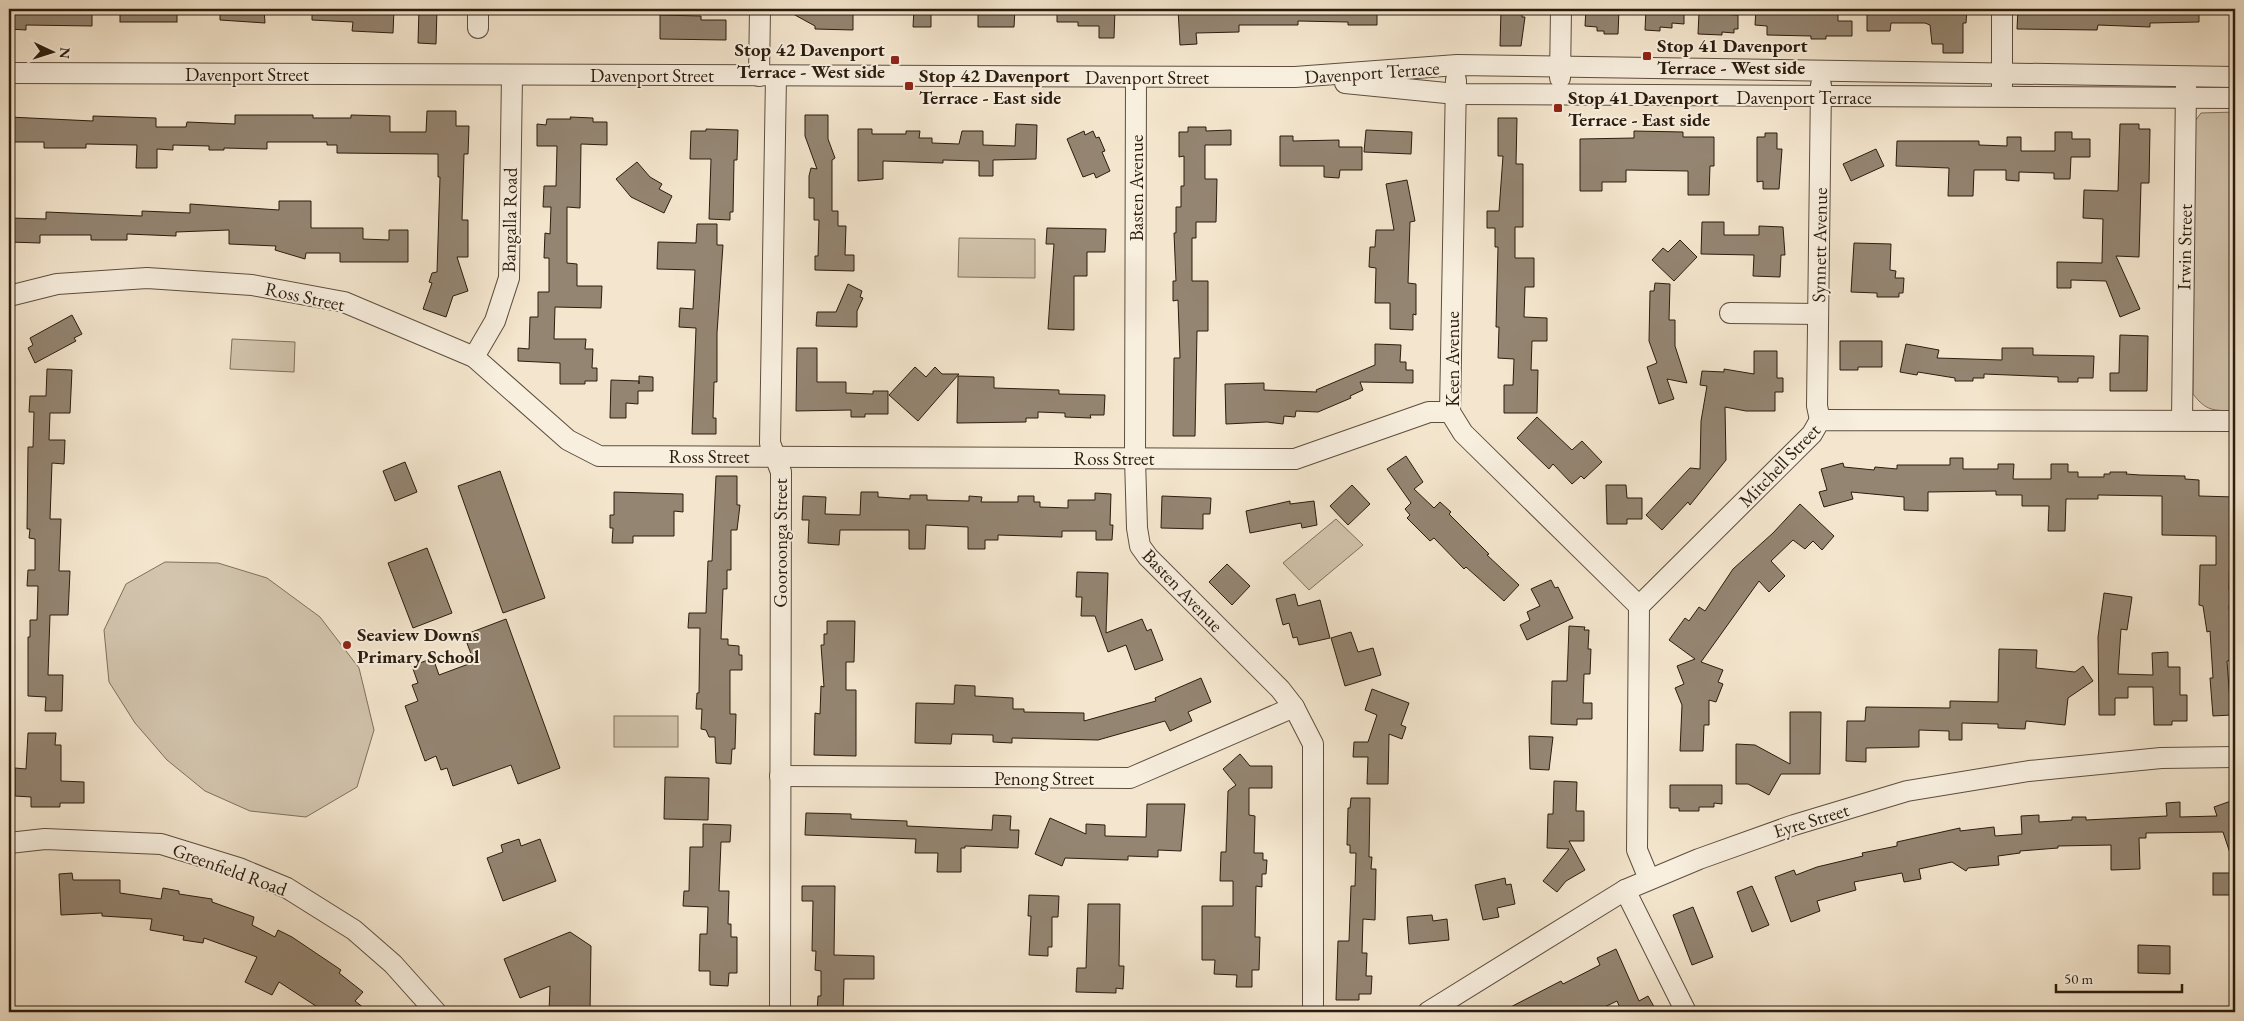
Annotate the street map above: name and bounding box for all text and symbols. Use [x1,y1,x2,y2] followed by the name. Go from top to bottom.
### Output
[28,28,78,78] north arrow
[1657,33,1808,80] place label: Stop 41 Davenport Terrace - West side
[734,37,885,84] place label: Stop 42 Davenport Terrace - West side
[56,47,74,60] text: N
[1641,50,1653,62] marker: Stop 41 Davenport Terrace - West side
[889,54,901,66] marker: Stop 42 Davenport Terrace - West side
[1304,55,1440,90] street label: Davenport Terrace
[185,62,309,87] street label: Davenport Street
[590,63,714,88] street label: Davenport Street
[919,63,1070,110] place label: Stop 42 Davenport Terrace - East side
[1085,65,1209,90] street label: Davenport Street
[903,80,915,92] marker: Stop 42 Davenport Terrace - East side
[1568,85,1719,132] place label: Stop 41 Davenport Terrace - East side
[1736,85,1872,110] street label: Davenport Terrace
[1552,102,1564,114] marker: Stop 41 Davenport Terrace - East side
[1124,135,1149,241] street label: Basten Avenue
[496,167,523,273] street label: Bangalla Road
[1806,187,1833,303] street label: Synnett Avenue
[2171,204,2198,290] street label: Irwin Street
[263,276,347,317] street label: Ross Street
[1440,311,1465,407] street label: Keen Avenue
[1733,418,1826,513] street label: Mitchell Street
[669,444,749,469] street label: Ross Street
[1074,446,1154,471] street label: Ross Street
[768,478,793,608] street label: Gooroonga Street
[1137,543,1229,637] street label: Basten Avenue
[357,622,480,669] place label: Seaview Downs Primary School
[341,639,353,651] marker: Seaview Downs Primary School
[994,766,1094,791] street label: Penong Street
[1770,797,1852,844] street label: Eyre Street
[169,837,291,902] street label: Greenfield Road
[2056,961,2183,993] scale bar
[2064,969,2093,988] text: 50 m

